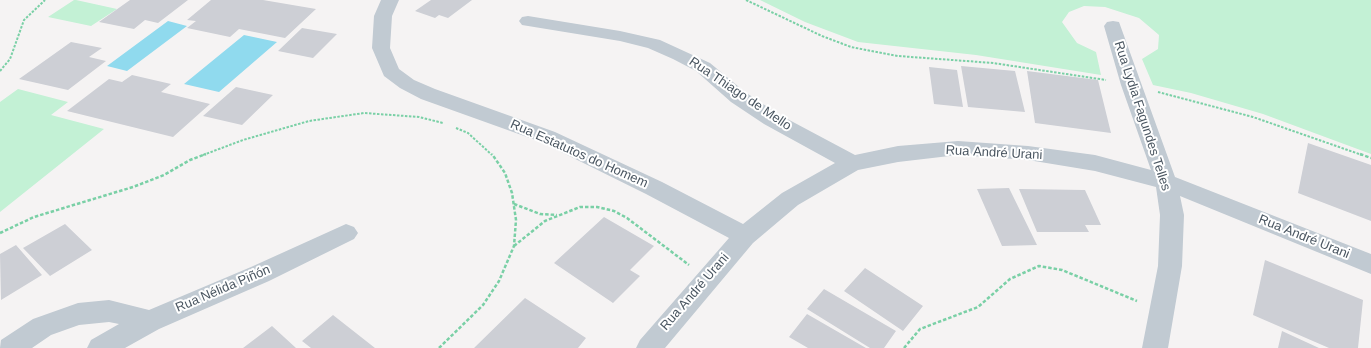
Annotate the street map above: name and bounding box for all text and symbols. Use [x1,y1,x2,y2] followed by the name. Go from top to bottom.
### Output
[1110,39,1174,193] street label: Rua Lydia Fagundes Telles
[686,54,794,134] street label: Rua Thiago de Mello
[508,117,650,191] street label: Rua Estatutos do Homem
[945,143,1043,163] street label: Rua André Urani
[1256,212,1352,262] street label: Rua André Urani
[657,250,733,334] street label: Rua André Urani
[173,262,273,316] street label: Rua Nélida Piñón

